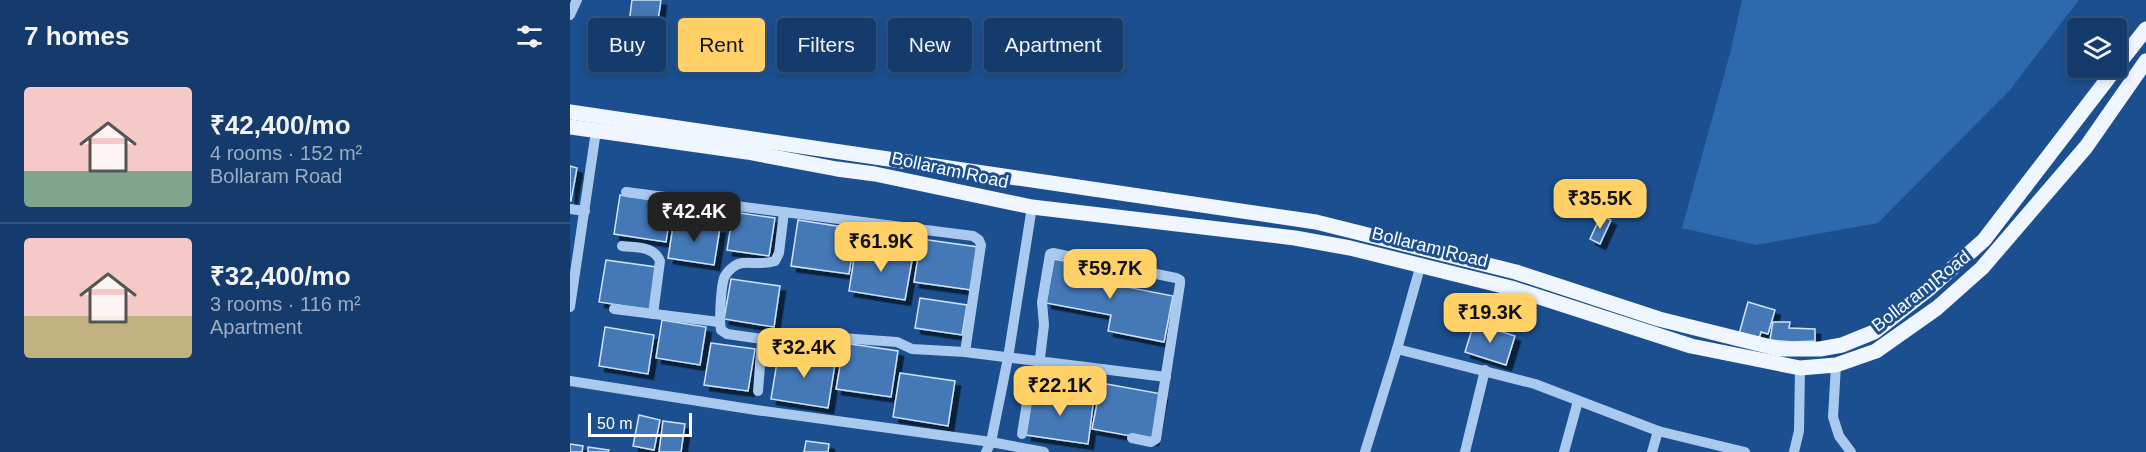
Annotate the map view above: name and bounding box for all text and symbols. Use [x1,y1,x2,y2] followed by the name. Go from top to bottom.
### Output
[588,18,666,72] chip: Buy
[678,18,765,72] chip: Rent
[777,18,876,72] chip: Filters
[888,18,972,72] chip: New
[984,18,1123,72] chip: Apartment
[2067,18,2127,78] map controls
[2067,18,2127,78] button: layers
[513,20,546,53] icon: filters
[24,21,130,51] text: 7 homes
[210,110,351,140] text: ₹42,400/mo
[72,111,144,183] icon: home
[210,142,362,164] text: 4 rooms · 152 m²
[890,148,1010,192] street label: Bollaram Road
[210,165,342,187] text: Bollaram Road
[1551,179,1649,230] pin: ₹35.5K
[1568,187,1632,209] text: ₹35.5K
[645,192,743,243] pin: ₹42.4K
[662,200,726,222] text: ₹42.4K
[832,222,930,273] pin: ₹61.9K
[1370,223,1490,271] street label: Bollaram Road
[849,230,913,252] text: ₹61.9K
[1868,246,1974,336] street label: Bollaram Road
[1061,249,1159,300] pin: ₹59.7K
[1078,257,1142,279] text: ₹59.7K
[210,261,351,291] text: ₹32,400/mo
[72,262,144,334] icon: home
[210,293,361,315] text: 3 rooms · 116 m²
[1441,293,1539,344] pin: ₹19.3K
[1458,301,1522,323] text: ₹19.3K
[210,316,302,338] text: Apartment
[755,328,853,379] pin: ₹32.4K
[772,336,836,358] text: ₹32.4K
[1011,366,1109,417] pin: ₹22.1K
[1028,374,1092,396] text: ₹22.1K
[588,410,692,438] scale bar
[597,415,633,432] text: 50 m

